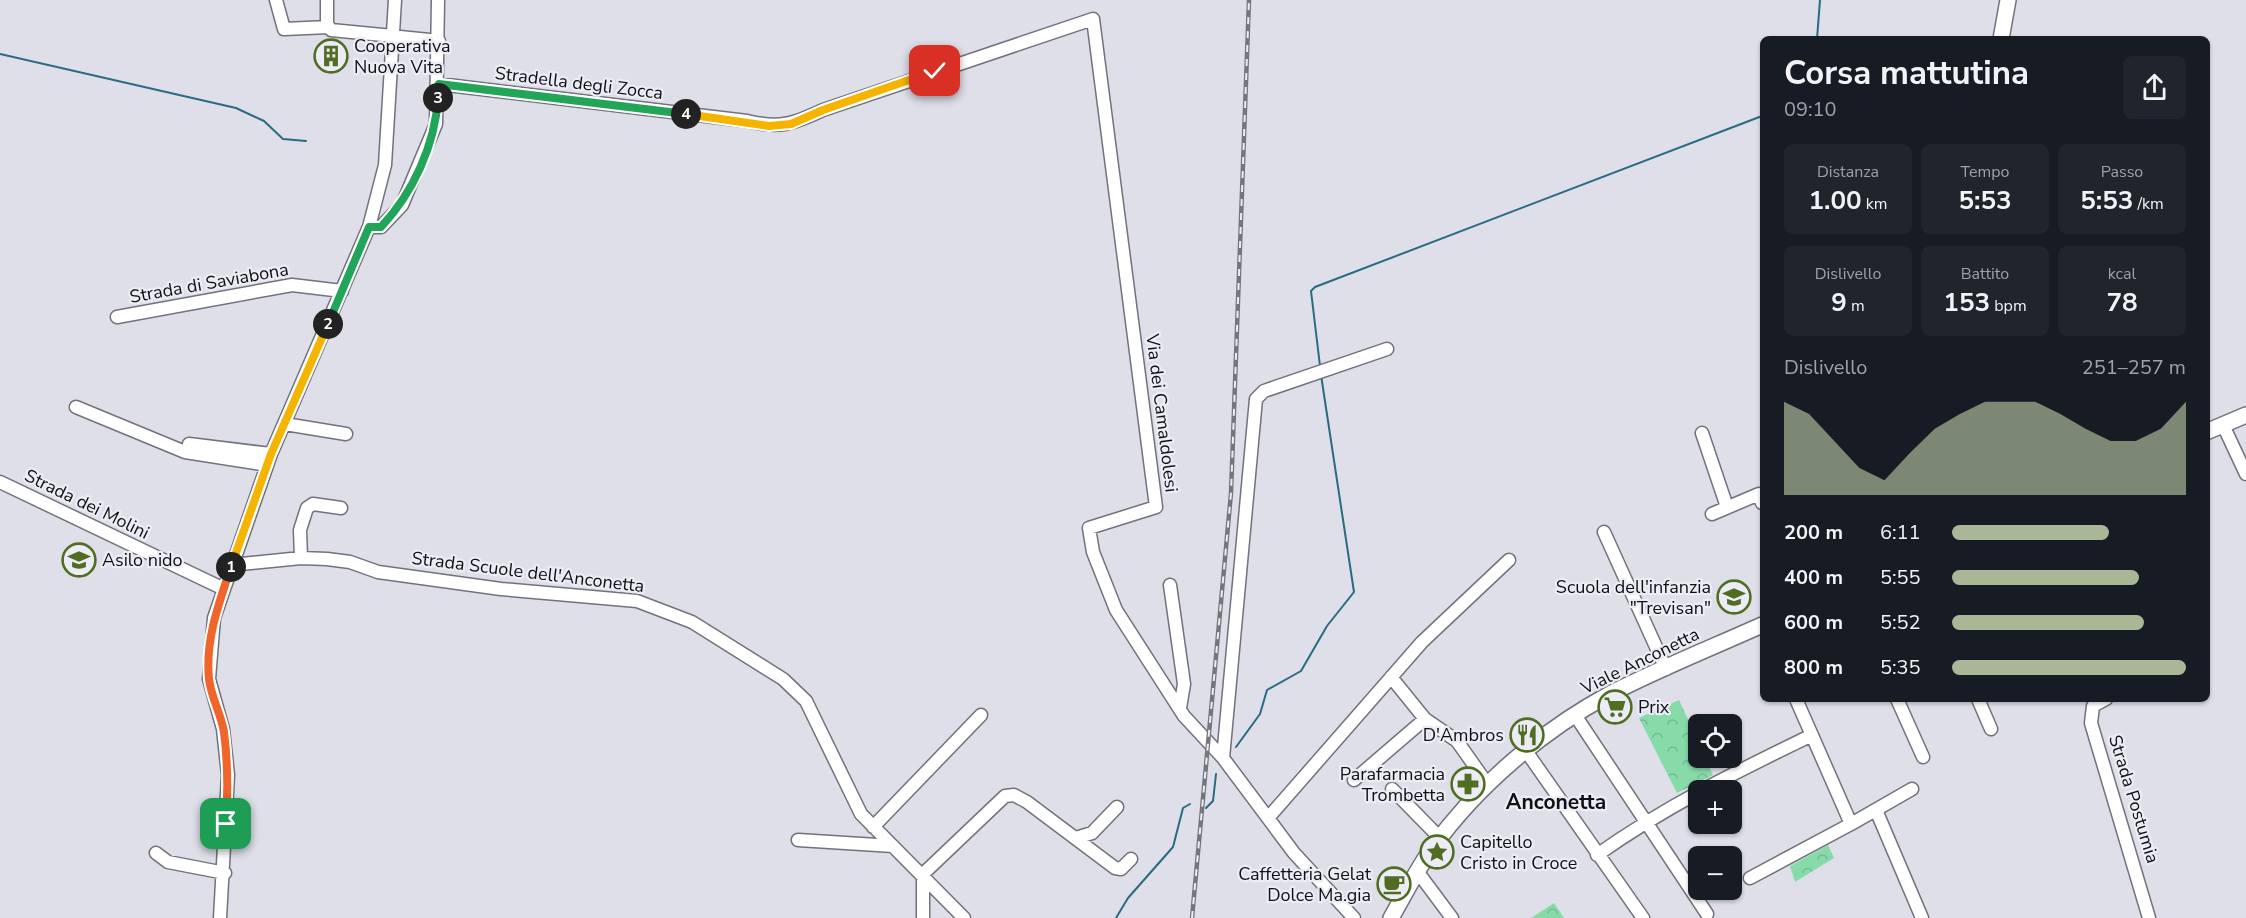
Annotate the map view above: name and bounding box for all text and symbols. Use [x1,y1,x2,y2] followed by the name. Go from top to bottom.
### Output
[354,34,451,79] place label: Cooperativa Nuova Vita
[313,38,349,74] building icon: Cooperativa Nuova Vita
[909,45,960,96] pin
[1784,51,2029,96] text: Corsa mattutina
[918,54,951,87] icon: check
[2123,56,2186,119] button: share
[494,61,664,105] street label: Stradella degli Zocca
[423,83,453,113] pin: 3
[433,87,443,109] text: 3
[1784,96,1837,123] text: 09:10
[671,99,701,129] pin: 4
[681,103,691,125] text: 4
[1817,161,1879,183] text: Distanza
[1961,161,2009,183] text: Tempo
[2101,161,2143,183] text: Passo
[1808,183,1862,218] text: 1.00
[1958,183,2012,218] text: 5:53
[2080,183,2133,218] text: 5:53
[1862,193,1888,215] text: km
[2133,193,2164,215] text: /km
[128,257,290,309] street label: Strada di Saviabona
[1815,263,1881,285] text: Dislivello
[1961,263,2009,285] text: Battito
[2108,263,2136,285] text: kcal
[1831,285,1847,320] text: 9
[1943,285,1990,320] text: 153
[2106,285,2138,320] text: 78
[1847,295,1865,317] text: m
[1990,295,2027,317] text: bpm
[313,309,343,339] pin: 2
[323,313,333,335] text: 2
[1140,331,1184,494] street label: Via dei Camaldolesi
[1784,354,1867,381] text: Dislivello
[2082,354,2186,381] text: 251–257 m
[21,463,153,545] street label: Strada dei Molini
[1784,519,1843,546] text: 200 m
[1880,519,1921,546] text: 6:11
[61,542,97,578] school or university icon: Asilo nido
[410,546,646,598] street label: Strada Scuole dell'Anconetta
[102,548,183,572] place label: Asilo nido
[216,552,246,582] pin: 1
[226,556,236,578] text: 1
[1784,564,1843,591] text: 400 m
[1880,564,1921,591] text: 5:55
[1556,575,1711,620] place label: Scuola dell'infanzia "Trevisan"
[1716,579,1752,615] school or university icon: Scuola dell'infanzia "Trevisan"
[1784,609,1843,636] text: 600 m
[1880,609,1921,636] text: 5:52
[1576,622,1703,700] street label: Viale Anconetta
[1784,654,1843,681] text: 800 m
[1880,654,1921,681] text: 5:35
[1597,689,1633,725] supermarket icon: Prix
[1638,695,1670,719] place label: Prix
[1688,714,1742,900] map controls
[1688,714,1742,768] button: locate
[1509,717,1545,753] restaurant icon: D'Ambros
[1423,723,1504,747] place label: D'Ambros
[2103,732,2165,866] street label: Strada Postumia
[1340,762,1445,807] place label: Parafarmacia Trombetta
[1450,766,1486,802] pharmacy icon: Parafarmacia Trombetta
[1688,780,1742,834] button: +
[1506,788,1606,816] district label: Anconetta
[200,798,251,849] pin
[209,807,242,840] icon: arrive
[1460,830,1577,875] place label: Capitello Cristo in Croce
[1419,834,1455,870] place icon: Capitello Cristo in Croce
[1688,846,1742,900] button: −
[1238,862,1372,907] place label: Caffetteria Gelat Dolce Ma.gia
[1376,866,1412,902] cafe icon: Caffetteria Gelat Dolce Ma.gia

